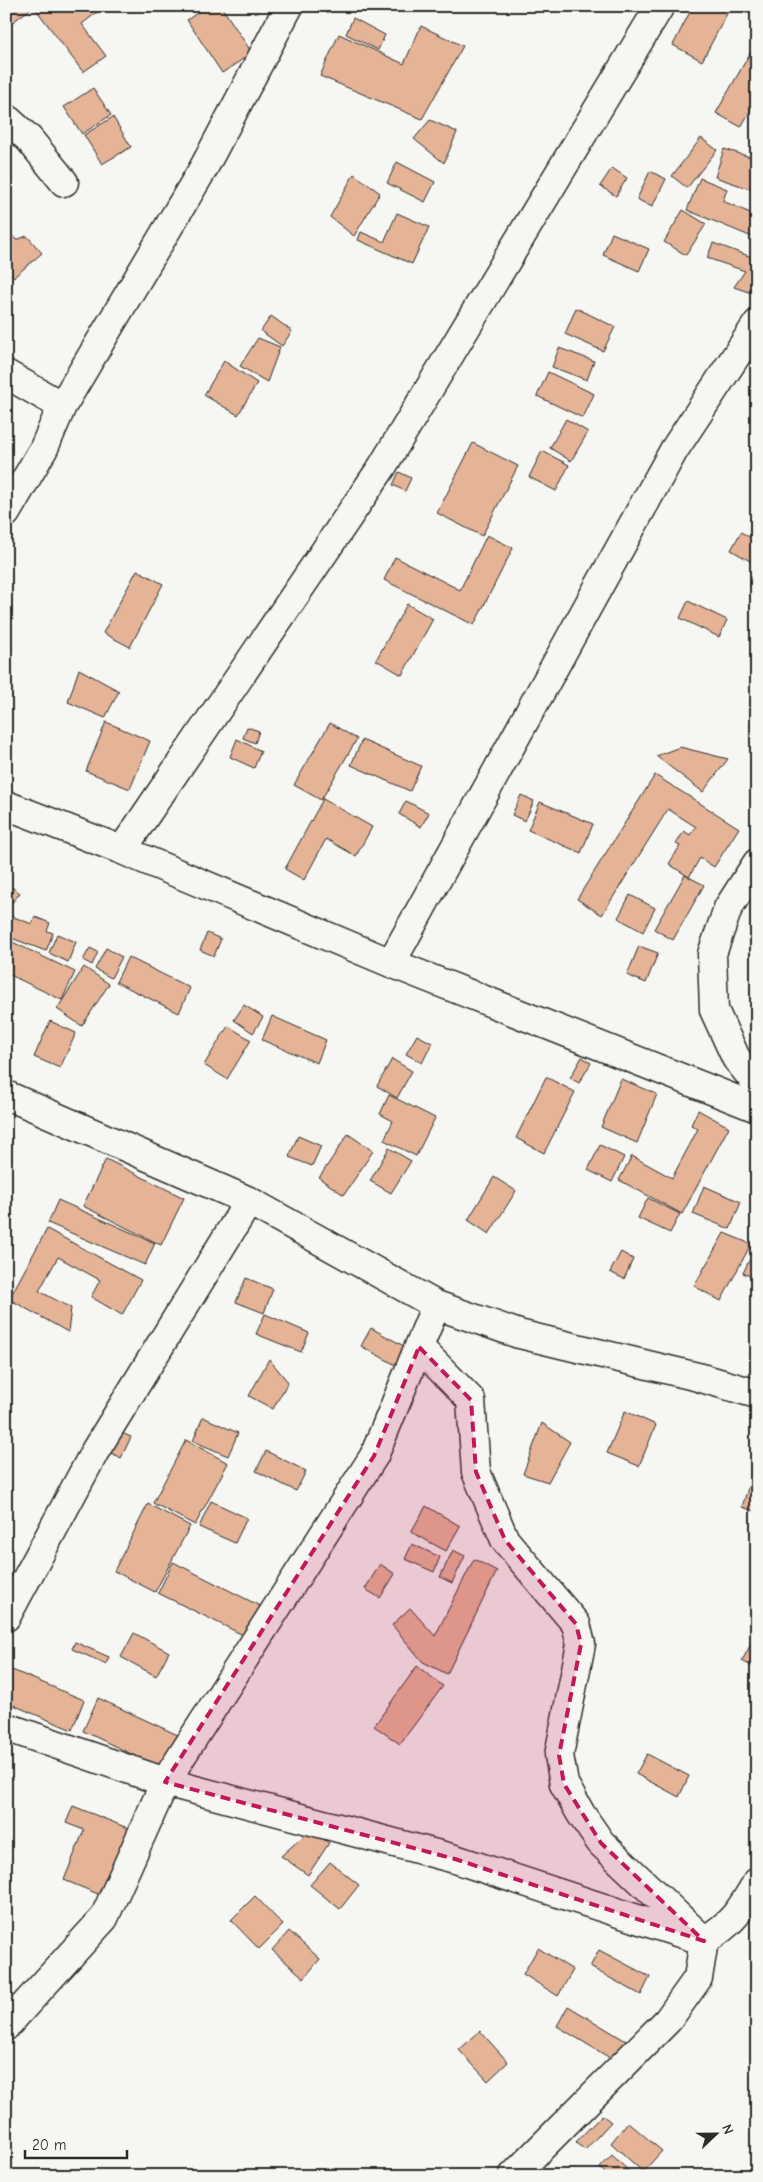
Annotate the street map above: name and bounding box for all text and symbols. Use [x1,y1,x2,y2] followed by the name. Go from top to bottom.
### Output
[690,2110,740,2160] north arrow
[718,2122,737,2137] text: N
[25,2127,128,2159] scale bar
[32,2136,66,2154] text: 20 m

